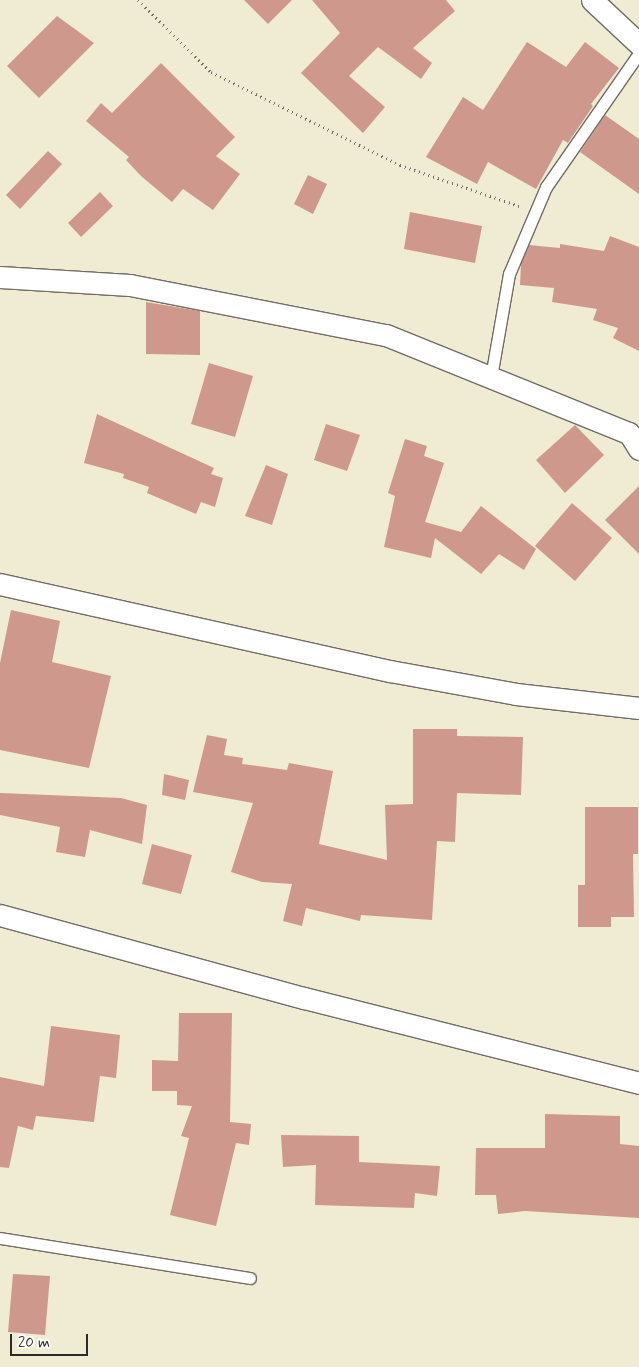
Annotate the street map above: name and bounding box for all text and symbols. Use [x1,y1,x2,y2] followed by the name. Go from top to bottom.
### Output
[12,1324,90,1356] scale bar
[18,1333,50,1353] text: 20 m

